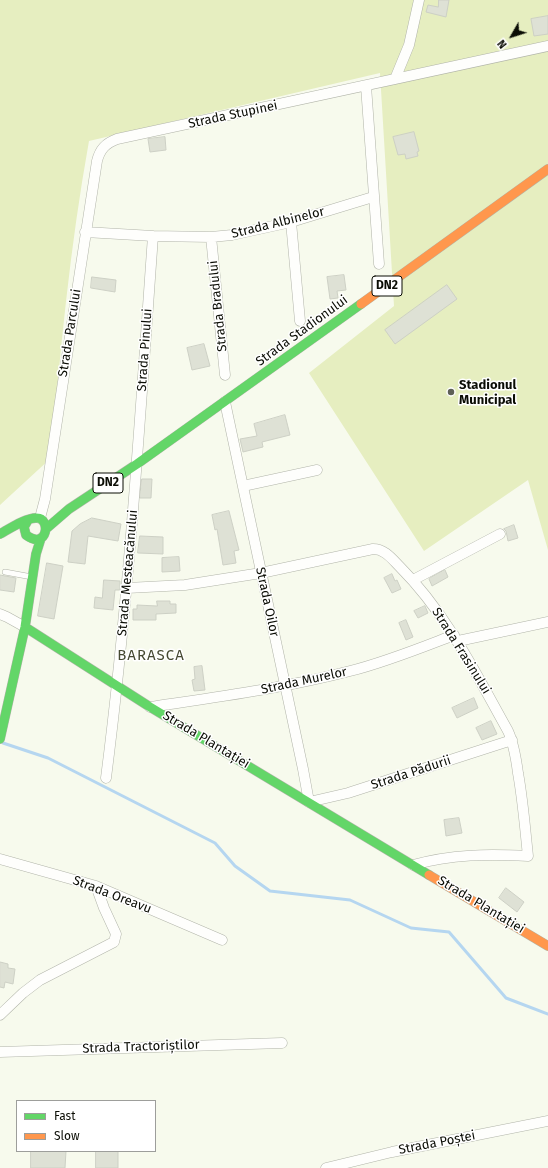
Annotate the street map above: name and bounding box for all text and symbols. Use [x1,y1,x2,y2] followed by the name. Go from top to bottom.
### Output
[492,16,532,56] north arrow
[495,37,510,51] text: N
[187,98,279,132] street label: Strada Stupinei
[230,204,326,242] street label: Strada Albinelor
[205,260,231,352] street label: Strada Bradului
[372,276,402,296] road number: DN2
[55,288,85,378] street label: Strada Parcului
[253,292,351,370] street label: Strada Stadionului
[134,308,156,392] street label: Strada Pinului
[459,377,516,408] place label: Stadionul Municipal
[446,387,456,397] marker: Stadionul Municipal
[93,473,123,493] road number: DN2
[115,509,141,637] street label: Strada Mesteacănului
[252,566,282,638] street label: Strada Oilor
[428,605,494,697] street label: Strada Frasinului
[117,647,185,665] district label: BARASCA
[260,664,348,698] street label: Strada Murelor
[160,708,252,772] street label: Strada Plantației
[369,753,453,793] street label: Strada Pădurii
[70,873,154,917] street label: Strada Oreavu
[435,873,527,937] street label: Strada Plantației
[82,1037,200,1057] street label: Strada Tractoriștilor
[16,1100,156,1152] legend
[54,1109,76,1123] text: Fast
[397,1128,477,1158] street label: Strada Poștei
[54,1129,80,1143] text: Slow

